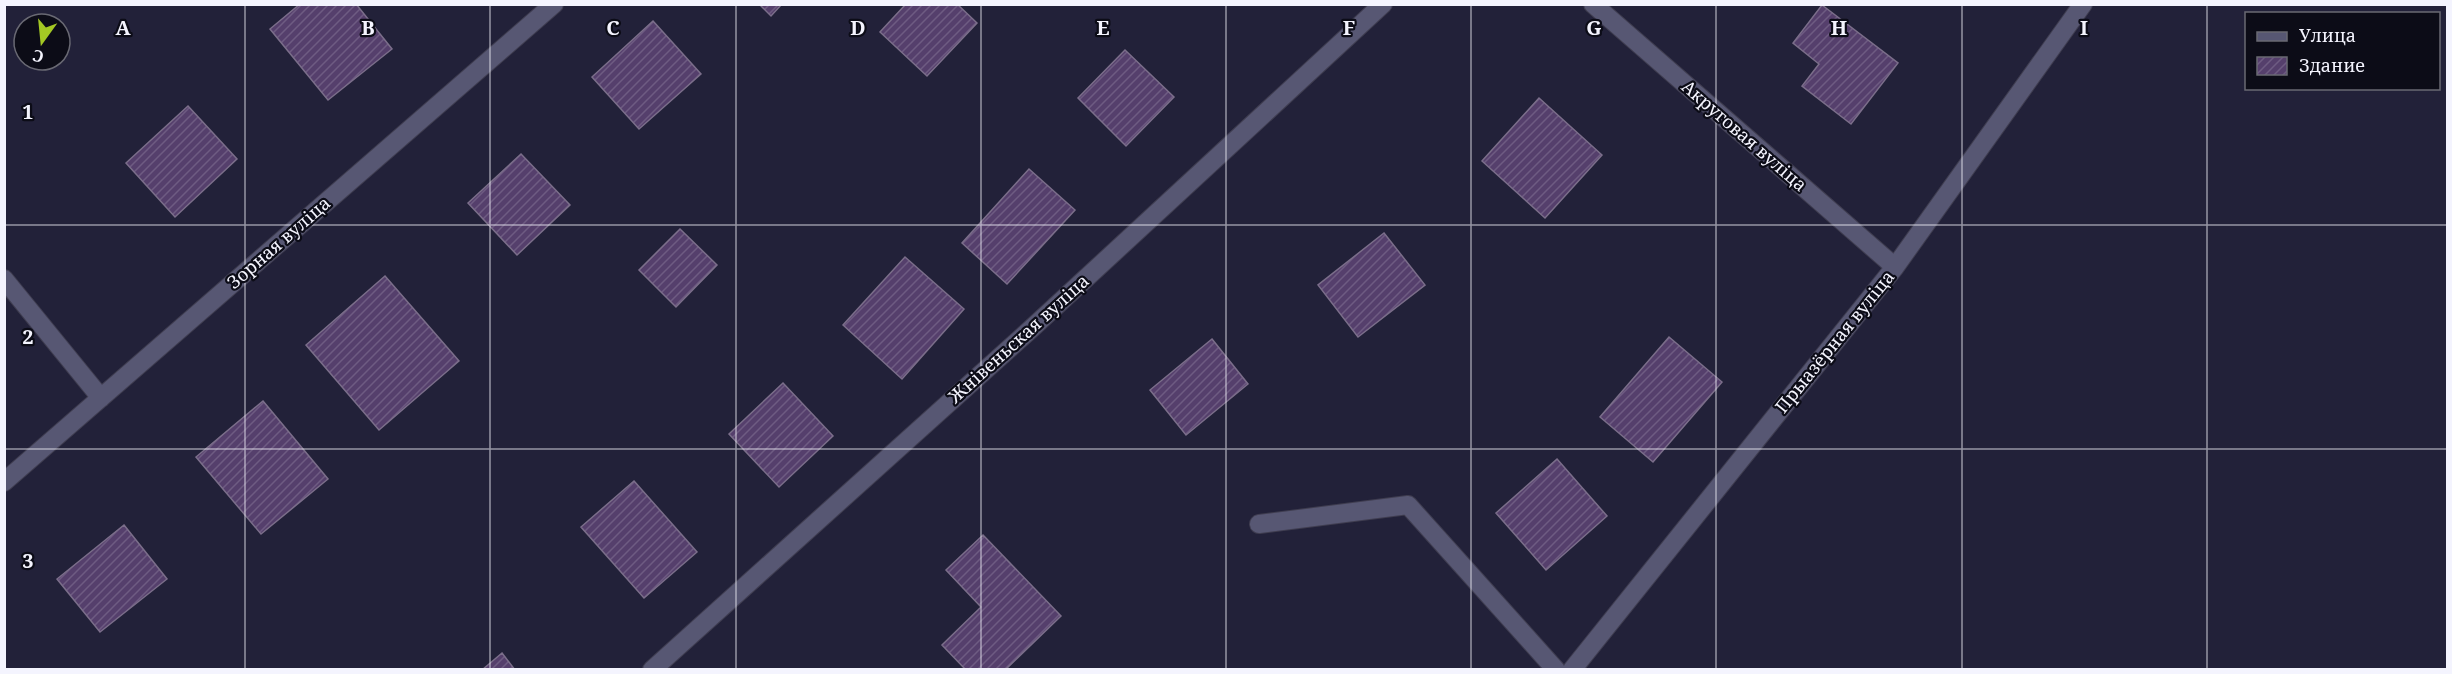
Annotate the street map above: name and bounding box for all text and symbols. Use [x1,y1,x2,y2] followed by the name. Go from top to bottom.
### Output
[12,12,72,72] north arrow
[2245,12,2440,90] legend
[115,14,131,41] text: A
[361,14,375,41] text: B
[606,14,620,41] text: C
[850,14,866,41] text: D
[1096,14,1110,41] text: E
[1343,14,1355,41] text: F
[1586,14,1602,41] text: G
[1831,14,1847,41] text: H
[2080,14,2088,41] text: I
[2299,23,2356,47] text: Улица
[30,45,46,68] text: С
[2299,53,2365,77] text: Здание
[1677,74,1812,196] street label: Акруговая вуліца
[22,98,34,125] text: 1
[222,191,335,294] street label: Зорная вуліца
[1769,265,1899,418] street label: Прыазёрная вуліца
[942,269,1094,409] street label: Жнівеньская вуліца
[22,323,34,350] text: 2
[22,547,34,574] text: 3

